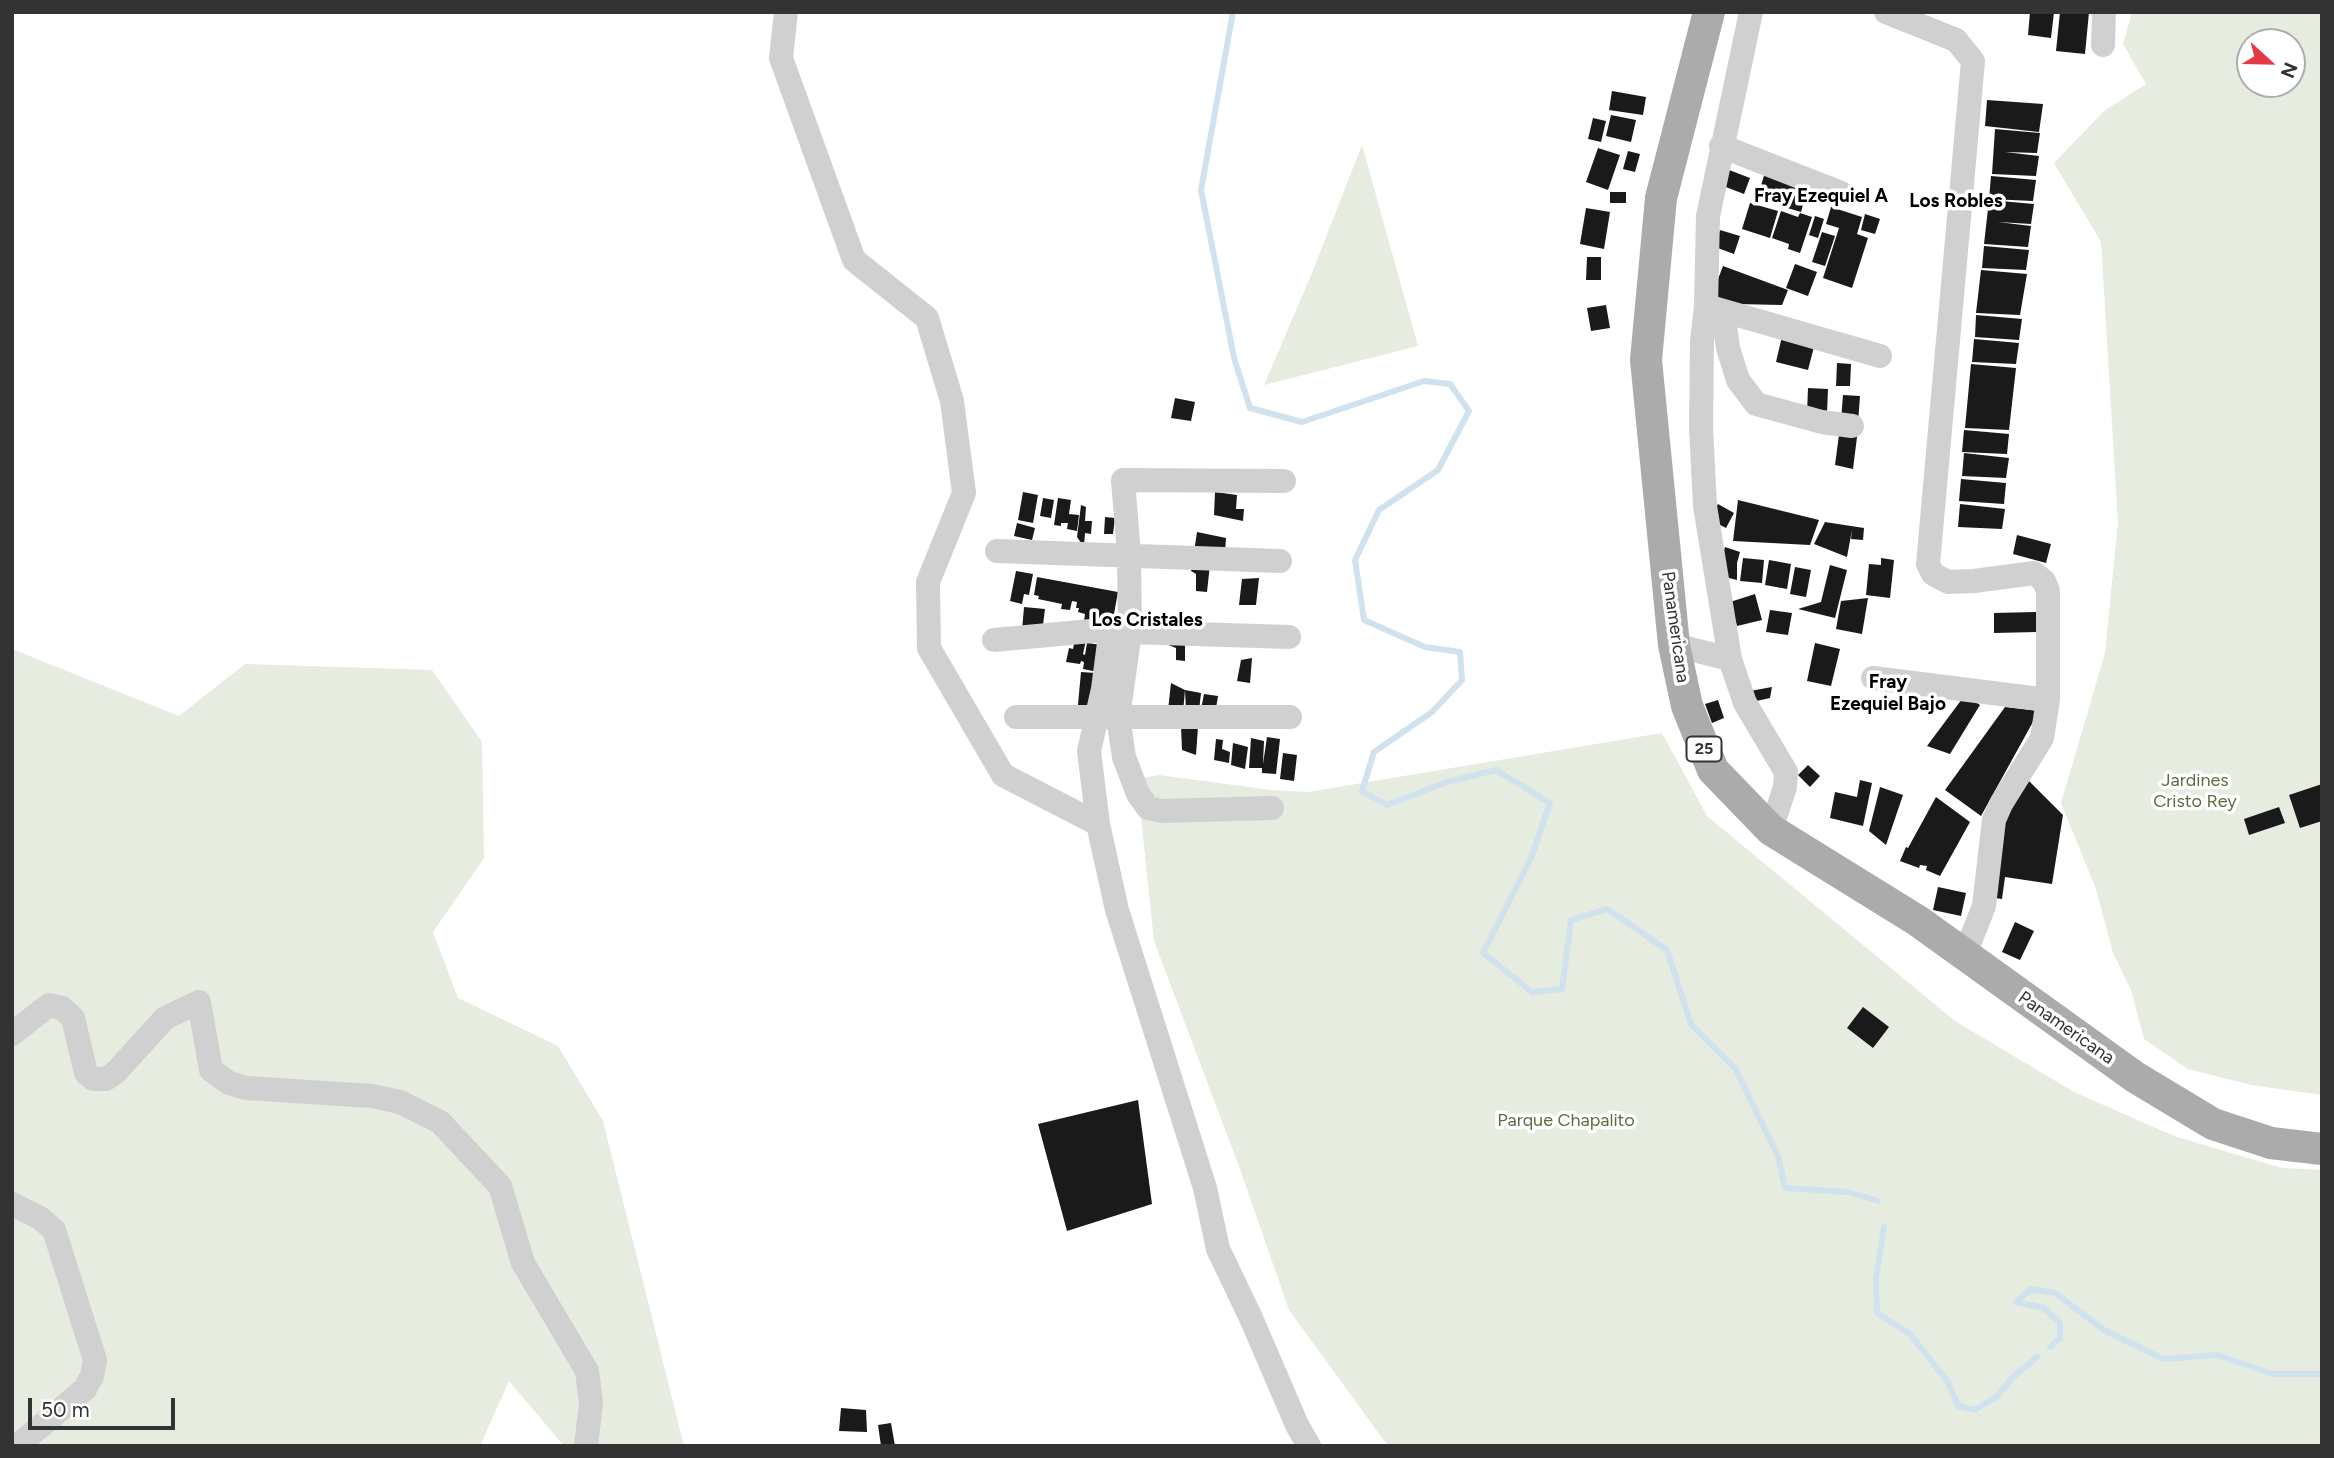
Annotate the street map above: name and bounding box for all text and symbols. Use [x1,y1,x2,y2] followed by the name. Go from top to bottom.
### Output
[2236,28,2306,98] north arrow
[2276,59,2302,81] text: N
[1754,185,1888,207] district label: Fray Ezequiel A
[1909,190,2003,212] district label: Los Robles
[1656,570,1694,684] street label: Panamericana
[1091,609,1203,631] district label: Los Cristales
[1830,671,1946,715] district label: Fray Ezequiel Bajo
[1686,736,1722,762] road number: 25
[2153,770,2237,812] park label: Jardines Cristo Rey
[2014,987,2118,1069] street label: Panamericana
[1497,1110,1635,1132] park label: Parque Chapalito
[32,1384,178,1428] scale bar
[41,1397,90,1422] text: 50 m

